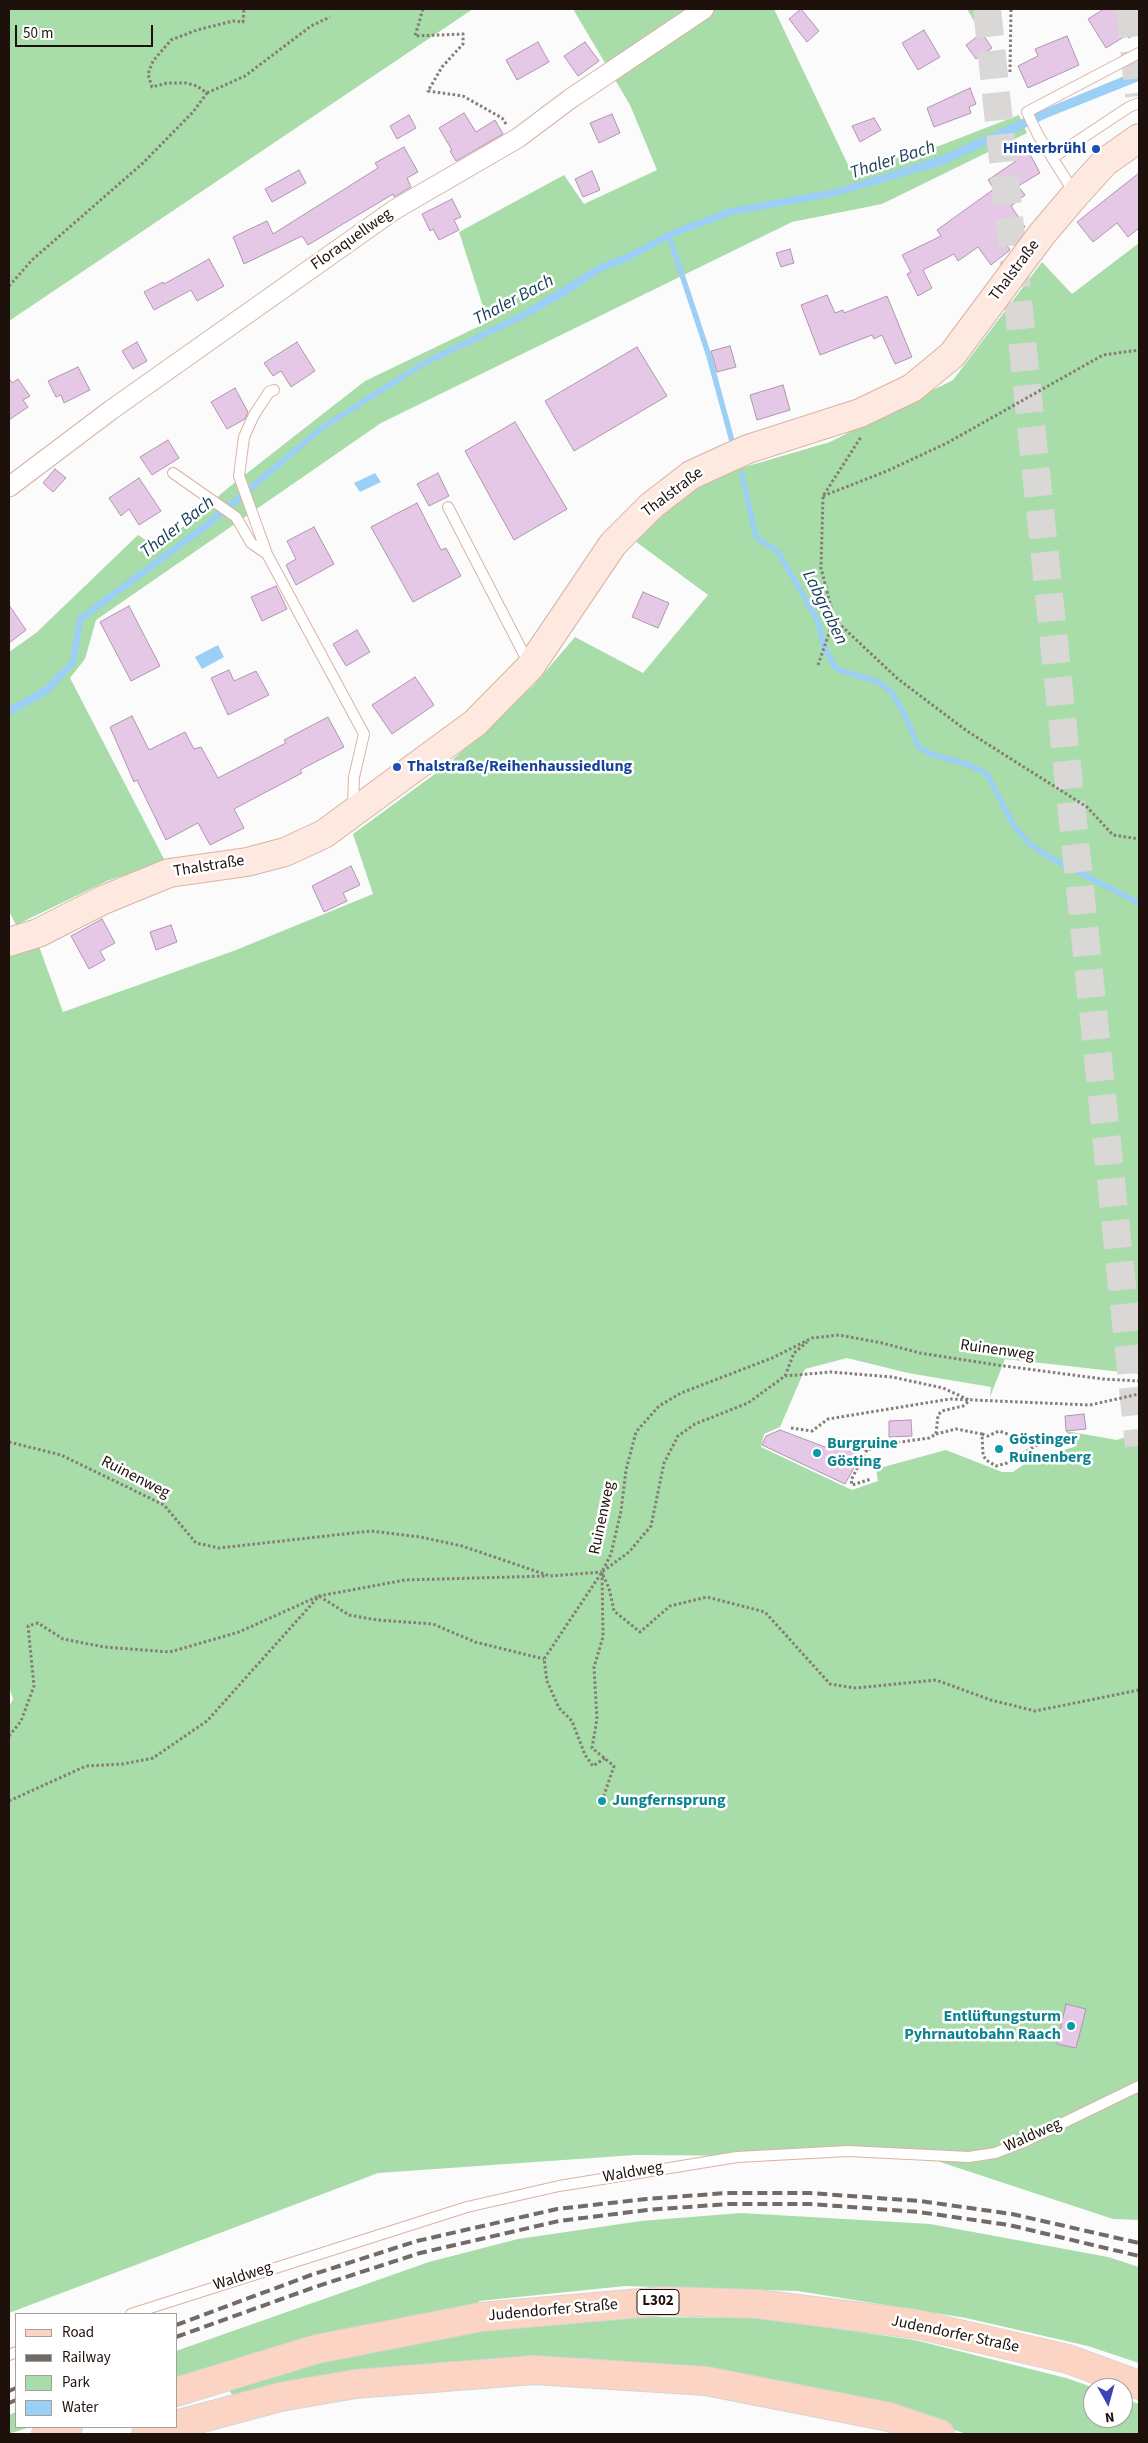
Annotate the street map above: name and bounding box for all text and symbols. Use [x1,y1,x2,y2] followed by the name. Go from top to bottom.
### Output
[18,15,155,47] scale bar
[23,23,53,44] text: 50 m
[848,137,938,185] water label: Thaler Bach
[1003,139,1086,159] place label: Hinterbrühl
[1090,143,1102,155] marker: Hinterbrühl
[308,205,396,275] street label: Floraquellweg
[986,237,1044,305] street label: Thalstraße
[470,271,558,331] water label: Thaler Bach
[639,464,707,522] street label: Thalstraße
[137,492,219,564] water label: Thaler Bach
[797,567,851,649] water label: Labgraben
[407,757,632,777] place label: Thalstraße/Reihenhaussiedlung
[391,761,403,773] marker: Thalstraße/Reihenhaussiedlung
[172,852,246,882] street label: Thalstraße
[959,1336,1035,1366] street label: Ruinenweg
[1009,1430,1091,1468] place label: Göstinger Ruinenberg
[827,1434,898,1472] place label: Burgruine Gösting
[993,1443,1005,1455] marker: Göstinger Ruinenberg
[811,1447,823,1459] marker: Burgruine Gösting
[97,1453,173,1503] street label: Ruinenweg
[586,1480,620,1556] street label: Ruinenweg
[612,1791,725,1811] place label: Jungfernsprung
[596,1795,608,1807] marker: Jungfernsprung
[904,2007,1061,2045] place label: Entlüftungsturm Pyhrnautobahn Raach
[1065,2020,1077,2032] marker: Entlüftungsturm Pyhrnautobahn Raach
[1001,2115,1065,2157] street label: Waldweg
[601,2158,665,2188] street label: Waldweg
[211,2259,275,2295] street label: Waldweg
[637,2290,679,2314] road number: L302
[487,2296,619,2326] street label: Judendorfer Straße
[889,2312,1021,2358] street label: Judendorfer Straße
[15,2313,178,2428] legend
[62,2322,94,2343] text: Road
[62,2347,111,2368] text: Railway
[62,2372,90,2393] text: Park
[1083,2378,1133,2428] north arrow
[62,2397,98,2418] text: Water
[1104,2406,1116,2427] text: N

